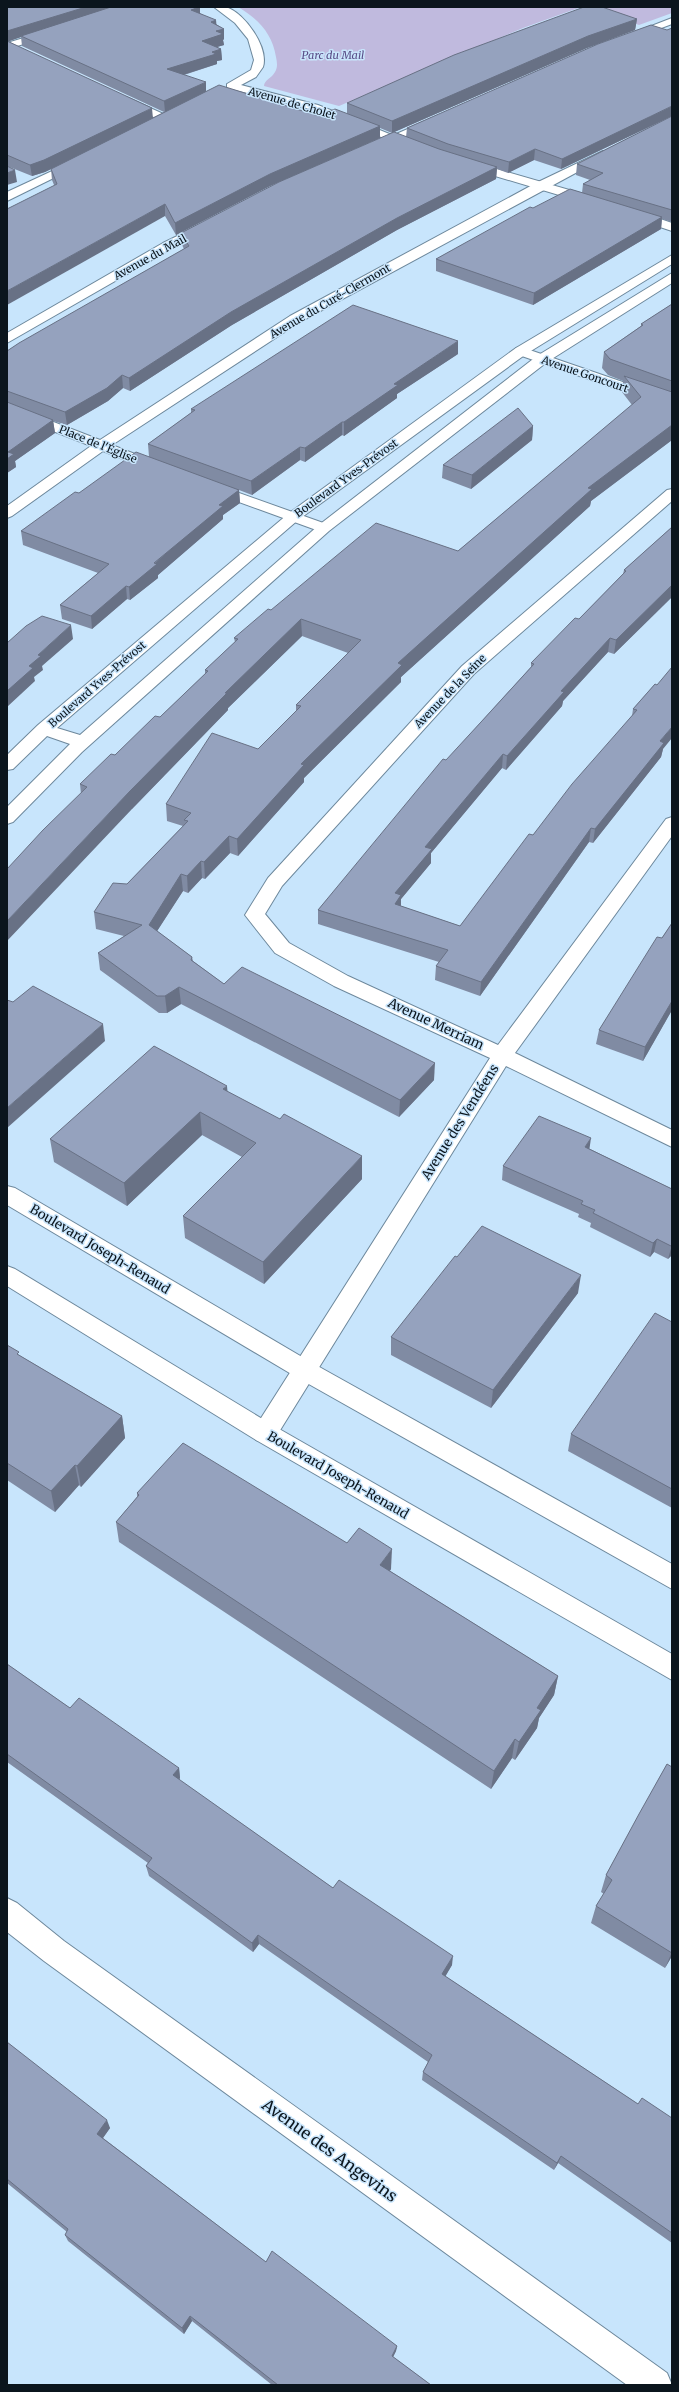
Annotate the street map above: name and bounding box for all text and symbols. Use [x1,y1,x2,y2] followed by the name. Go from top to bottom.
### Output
[302,48,364,62] park label: Parc du Mail
[246,84,338,122] street label: Avenue de Cholet
[110,231,189,283] street label: Avenue du Mail
[266,260,394,342] street label: Avenue du Curé-Clermont
[539,352,631,396] street label: Avenue Goncourt
[57,422,139,466] street label: Place de l'Église
[291,435,401,520] street label: Boulevard Yves-Prévost
[45,637,149,730] street label: Boulevard Yves-Prévost
[411,651,489,732] street label: Avenue de la Seine
[384,994,487,1054] street label: Avenue Merriam
[417,1061,502,1184] street label: Avenue des Vendéens
[27,1200,173,1298] street label: Boulevard Joseph-Renaud
[264,1427,412,1523] street label: Boulevard Joseph-Renaud
[258,2094,402,2206] street label: Avenue des Angevins

